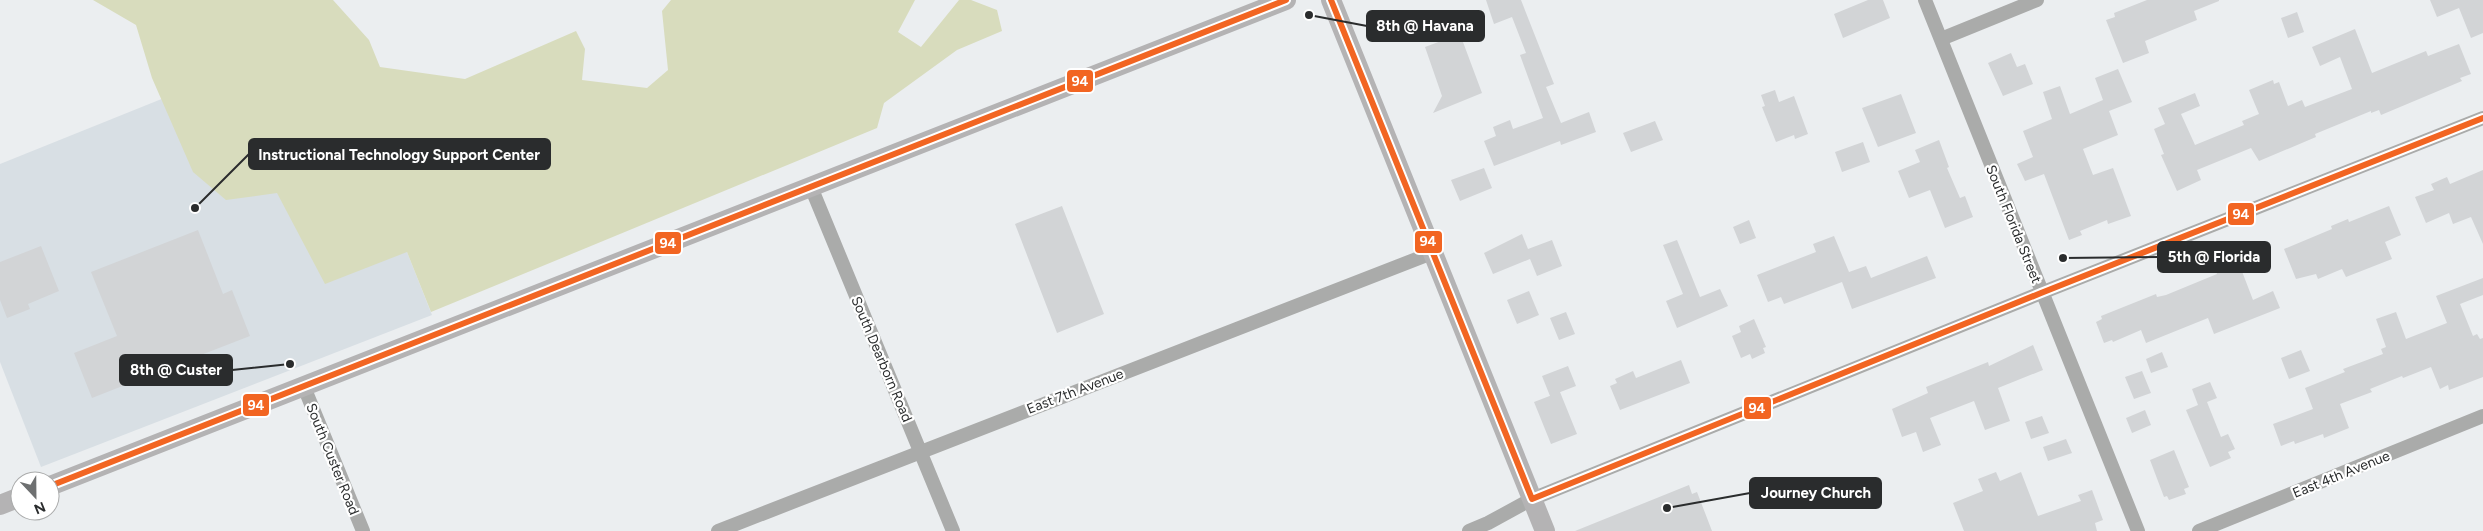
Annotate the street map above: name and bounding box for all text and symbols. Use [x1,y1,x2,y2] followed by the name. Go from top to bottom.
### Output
[1367,11,1484,41] callout: 8th @ Havana
[1376,17,1474,35] text: 8th @ Havana
[1066,69,1094,93] line badge: 94
[1072,73,1089,90] text: 94
[249,139,550,169] callout: Instructional Technology Support Center
[258,146,540,164] text: Instructional Technology Support Center
[1982,163,2045,286] street label: South Florida Street
[2227,202,2255,226] line badge: 94
[2233,206,2250,223] text: 94
[1414,230,1443,254] line badge: 94
[654,231,682,255] line badge: 94
[1420,233,1437,250] text: 94
[660,235,677,252] text: 94
[2158,242,2270,272] callout: 5th @ Florida
[2168,248,2260,266] text: 5th @ Florida
[847,294,916,425] street label: South Dearborn Road
[120,355,232,385] callout: 8th @ Custer
[130,361,222,379] text: 8th @ Custer
[1024,365,1126,418] street label: East 7th Avenue
[242,393,270,417] line badge: 94
[1743,396,1772,420] line badge: 94
[248,397,265,414] text: 94
[1749,400,1766,417] text: 94
[302,401,363,517] street label: South Custer Road
[2290,447,2393,502] street label: East 4th Avenue
[10,471,60,521] north arrow
[1750,478,1881,508] callout: Journey Church
[1761,484,1871,502] text: Journey Church
[31,498,48,517] text: N

